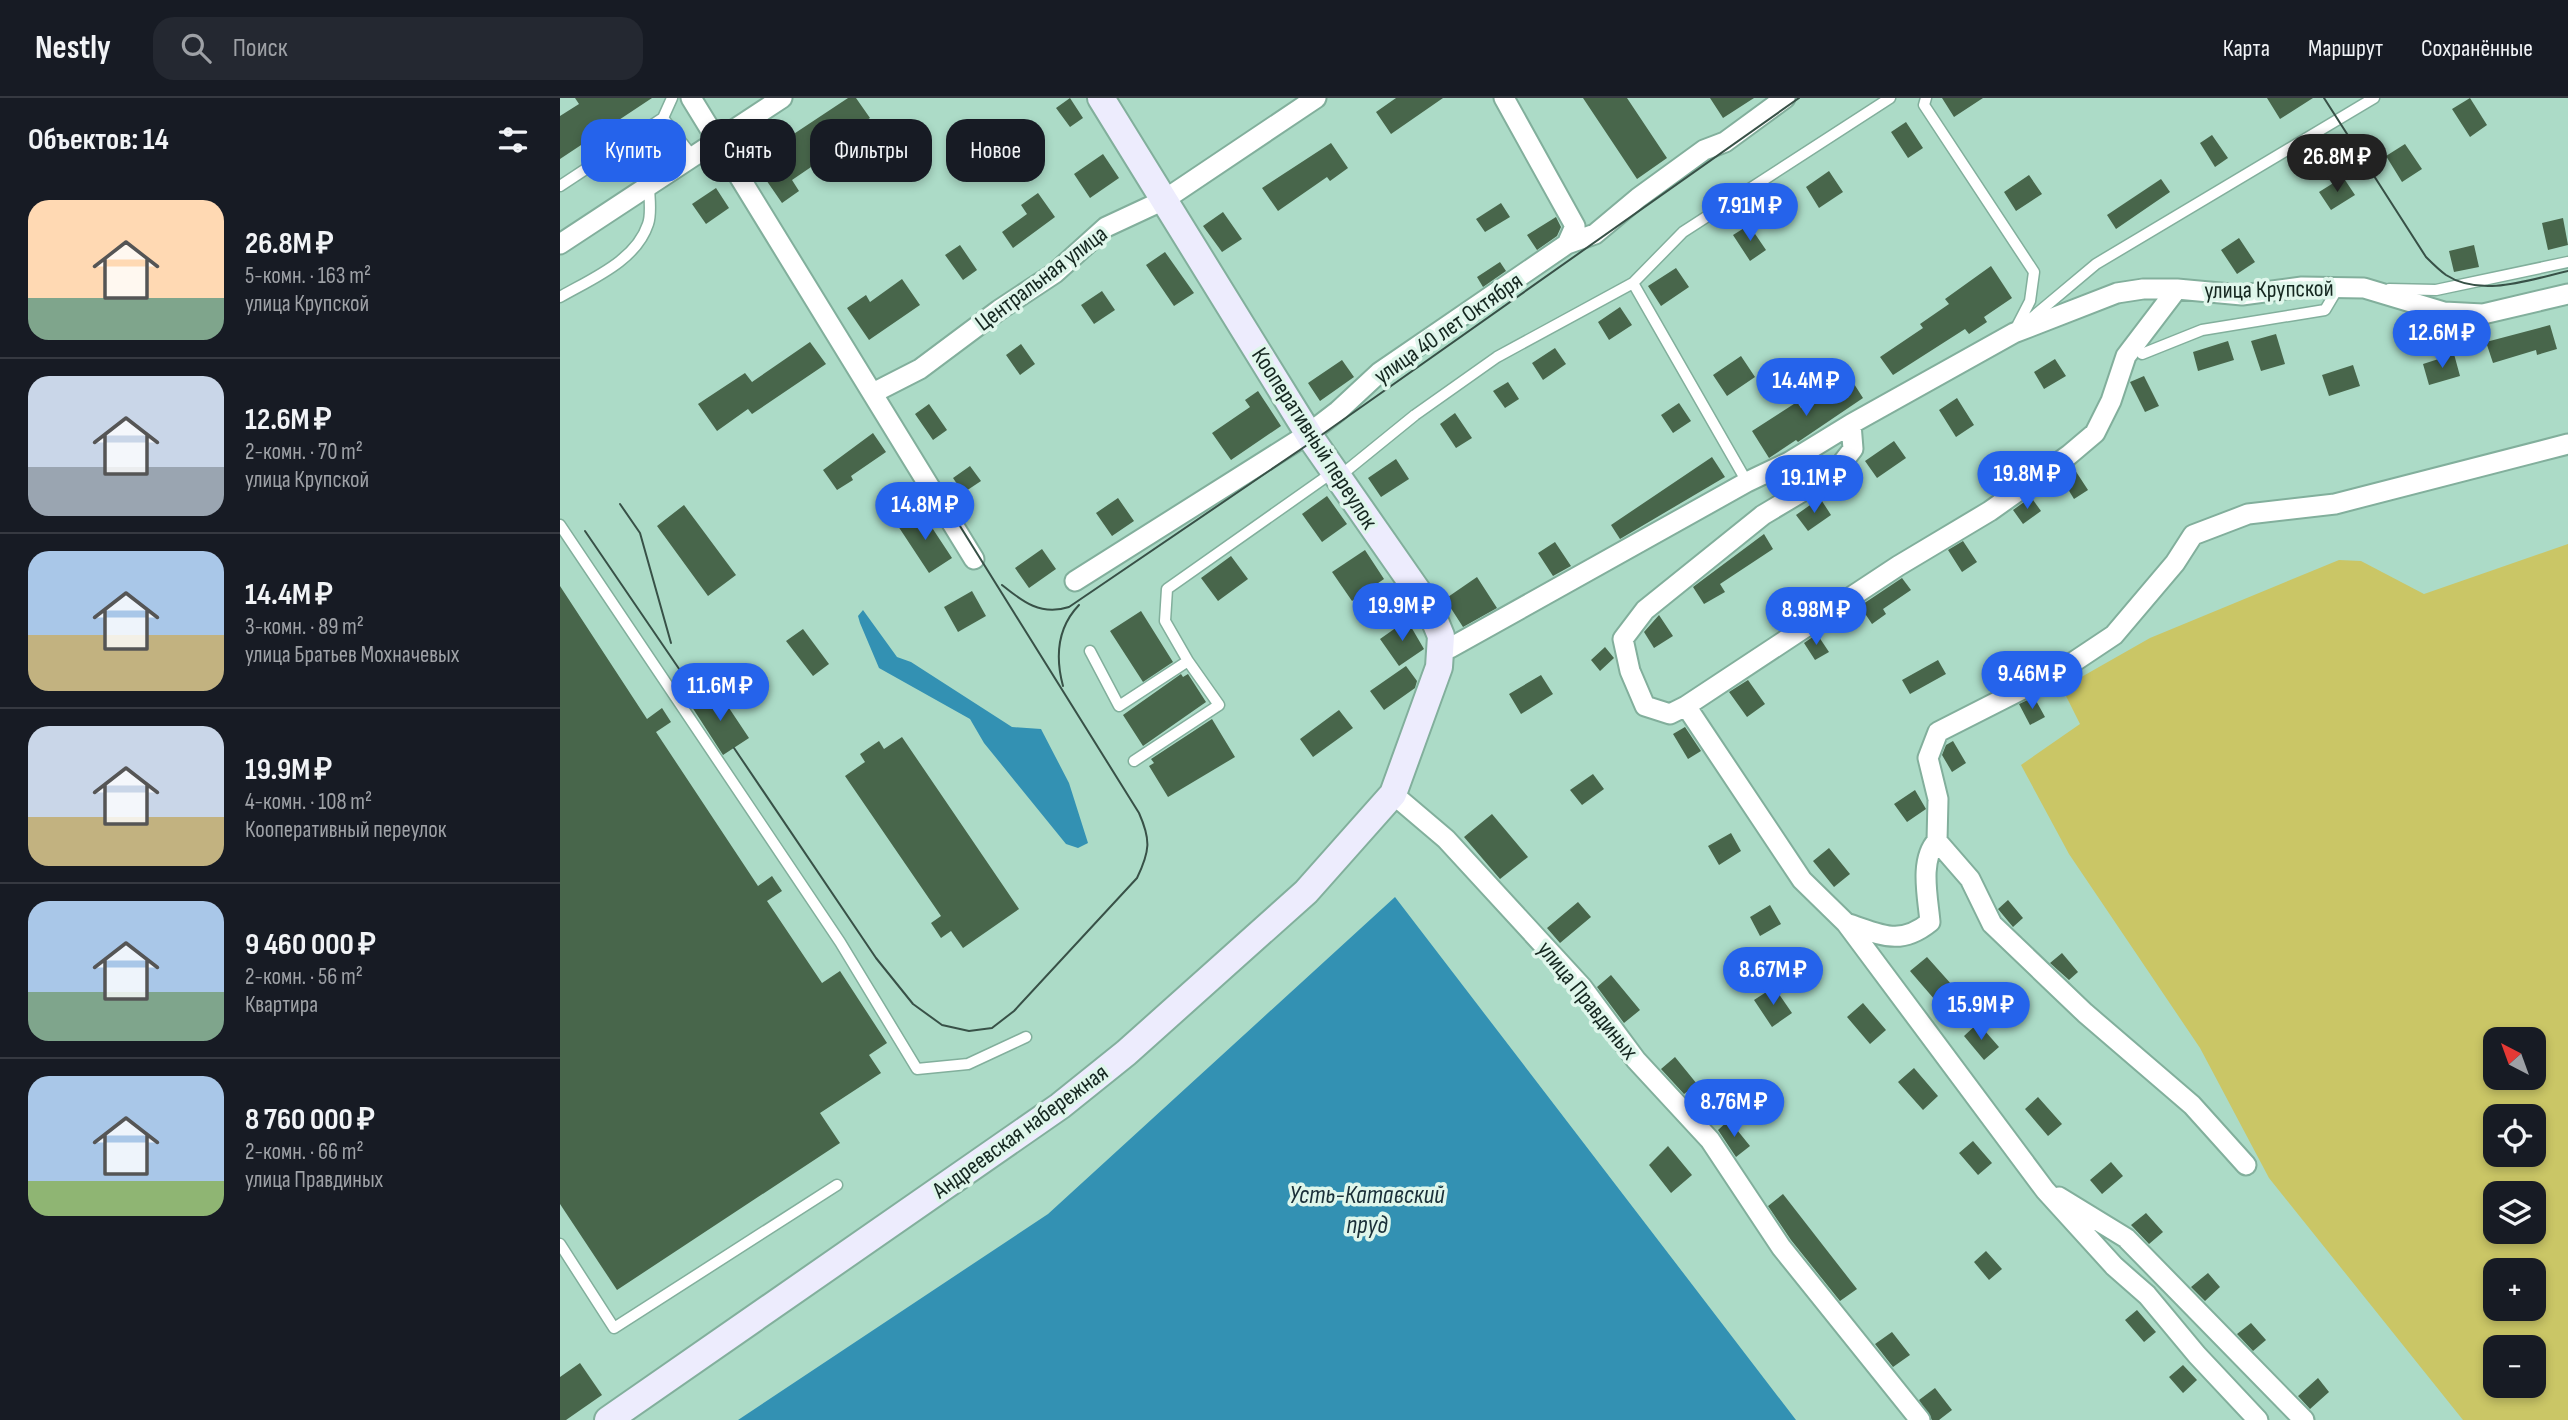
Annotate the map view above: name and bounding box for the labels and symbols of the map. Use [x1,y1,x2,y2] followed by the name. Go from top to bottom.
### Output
[2272,134,2402,194] pin: 26.8M ₽
[1685,184,1815,243] pin: 7.91M ₽
[970,219,1113,337] street label: Центральная улица
[1368,266,1528,390] street label: улица 40 лет Октября
[2204,274,2334,305] street label: улица Крупской
[2377,310,2507,370] pin: 12.6M ₽
[1245,342,1385,535] street label: Кооперативный переулок
[1741,358,1871,418] pin: 14.4M ₽
[1962,452,2092,511] pin: 19.8M ₽
[1749,456,1879,515] pin: 19.1M ₽
[860,482,990,542] pin: 14.8M ₽
[1337,584,1467,643] pin: 19.9M ₽
[1751,588,1881,647] pin: 8.98M ₽
[1967,652,2097,711] pin: 9.46M ₽
[655,664,785,723] pin: 11.6M ₽
[1531,935,1644,1065] street label: улица Правдиных
[1708,948,1838,1007] pin: 8.67M ₽
[1916,982,2046,1042] pin: 15.9M ₽
[2483,1027,2546,1090] north arrow
[926,1058,1114,1205] street label: Андреевская набережная
[1669,1080,1799,1139] pin: 8.76M ₽
[1289,1180,1445,1241] water label: Усть-Катавский пруд

